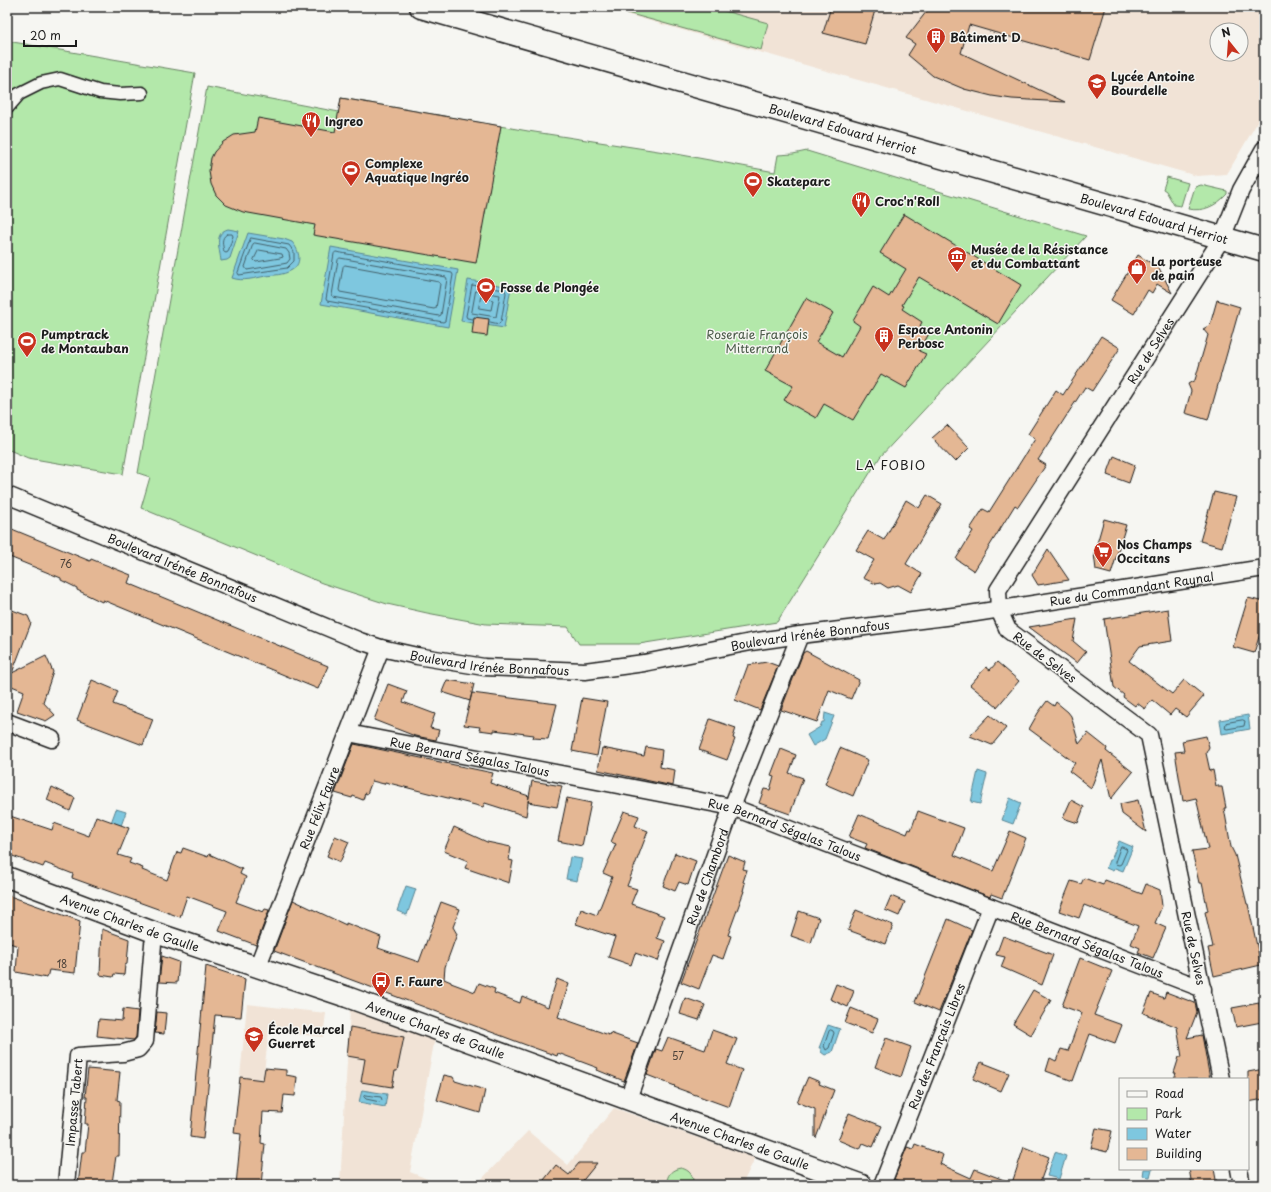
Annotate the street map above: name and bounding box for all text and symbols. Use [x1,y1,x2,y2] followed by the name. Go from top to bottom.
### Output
[24,22,76,48] scale bar
[1209,22,1249,62] north arrow
[1219,22,1233,41] text: N
[30,26,61,44] text: 20 m
[925,26,947,54] building icon: Bâtiment D
[950,28,1021,46] place label: Bâtiment D
[1111,67,1195,99] place label: Lycée Antoine Bourdelle
[1086,72,1108,100] school or university icon: Lycée Antoine Bourdelle
[767,99,919,158] street label: Boulevard Edouard Herriot
[300,110,322,138] restaurant icon: Ingreo
[325,112,363,130] place label: Ingreo
[364,154,469,186] place label: Complexe Aquatique Ingréo
[340,159,362,187] sports icon: Complexe Aquatique Ingréo
[742,170,764,198] sports icon: Skateparc
[767,172,831,190] place label: Skateparc
[1078,188,1230,248] street label: Boulevard Edouard Herriot
[850,190,872,218] restaurant icon: Croc'n'Roll
[875,192,939,210] place label: Croc'n'Roll
[971,240,1108,272] place label: Musée de la Résistance et du Combattant
[946,245,968,273] museum icon: Musée de la Résistance et du Combattant
[1151,252,1222,284] place label: La porteuse de pain
[1126,257,1148,285] shop icon: La porteuse de pain
[475,276,497,304] sports icon: Fosse de Plongée
[500,278,599,296] place label: Fosse de Plongée
[1123,313,1178,387] street label: Rue de Selves
[898,320,993,352] place label: Espace Antonin Perbosc
[41,325,129,357] place label: Pumptrack de Montauban
[706,325,808,357] park label: Roseraie François Mitterrand
[873,325,895,353] building icon: Espace Antonin Perbosc
[16,330,38,358] sports icon: Pumptrack de Montauban
[856,455,926,474] district label: LA FOBIO
[105,529,261,607] street label: Boulevard Irénée Bonnafous
[1117,535,1192,567] place label: Nos Champs Occitans
[1092,540,1114,568] supermarket icon: Nos Champs Occitans
[60,556,72,571] house number: 76
[1048,567,1215,610] street label: Rue du Commandant Raynal
[729,615,891,655] street label: Boulevard Irénée Bonnafous
[1009,627,1081,687] street label: Rue de Selves
[408,646,570,679] street label: Boulevard Irénée Bonnafous
[388,732,552,781] street label: Rue Bernard Ségalas Talous
[295,763,344,852] street label: Rue Félix Faure
[707,794,864,865] street label: Rue Bernard Ségalas Talous
[682,826,733,928] street label: Rue de Chambord
[58,889,202,956] street label: Avenue Charles de Gaulle
[1008,907,1167,982] street label: Rue Bernard Ségalas Talous
[1177,909,1211,987] street label: Rue de Selves
[57,956,67,971] house number: 18
[370,970,392,998] bus stop icon: F. Faure
[395,972,443,990] place label: F. Faure
[904,980,969,1112] street label: Rue des Français Libres
[364,996,508,1063] street label: Avenue Charles de Gaulle
[268,1020,344,1052] place label: École Marcel Guerret
[243,1025,265,1053] school or university icon: École Marcel Guerret
[672,1048,684,1063] house number: 57
[61,1058,87,1147] street label: Impasse Tabert
[1119,1078,1249,1170] legend
[1155,1084,1184,1102] text: Road
[1155,1104,1182,1122] text: Park
[668,1107,812,1174] street label: Avenue Charles de Gaulle
[1155,1124,1192,1142] text: Water
[1155,1144,1202,1162] text: Building

